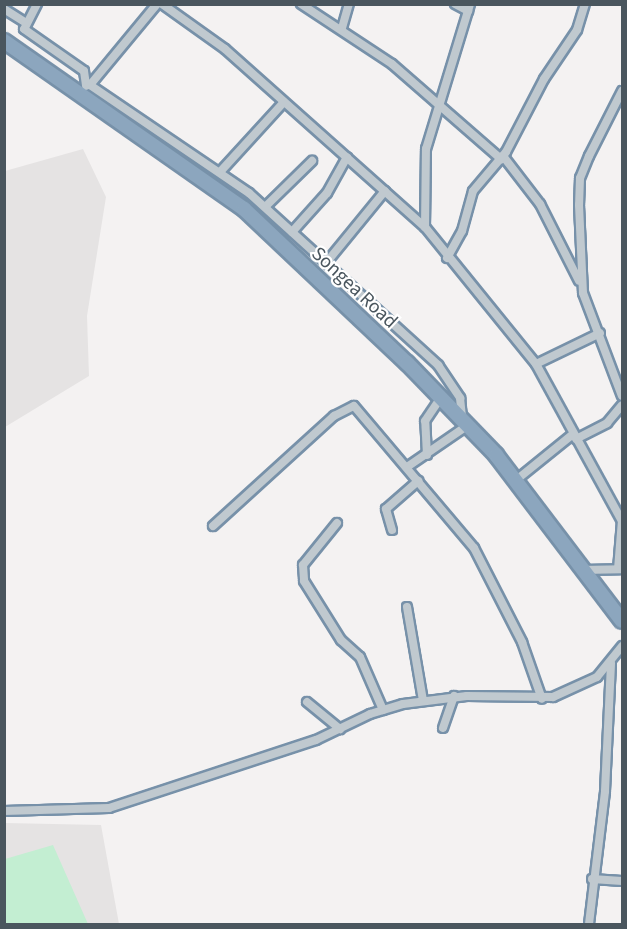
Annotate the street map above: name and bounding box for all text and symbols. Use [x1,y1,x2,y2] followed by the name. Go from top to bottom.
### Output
[306,242,402,334] street label: Songea Road

